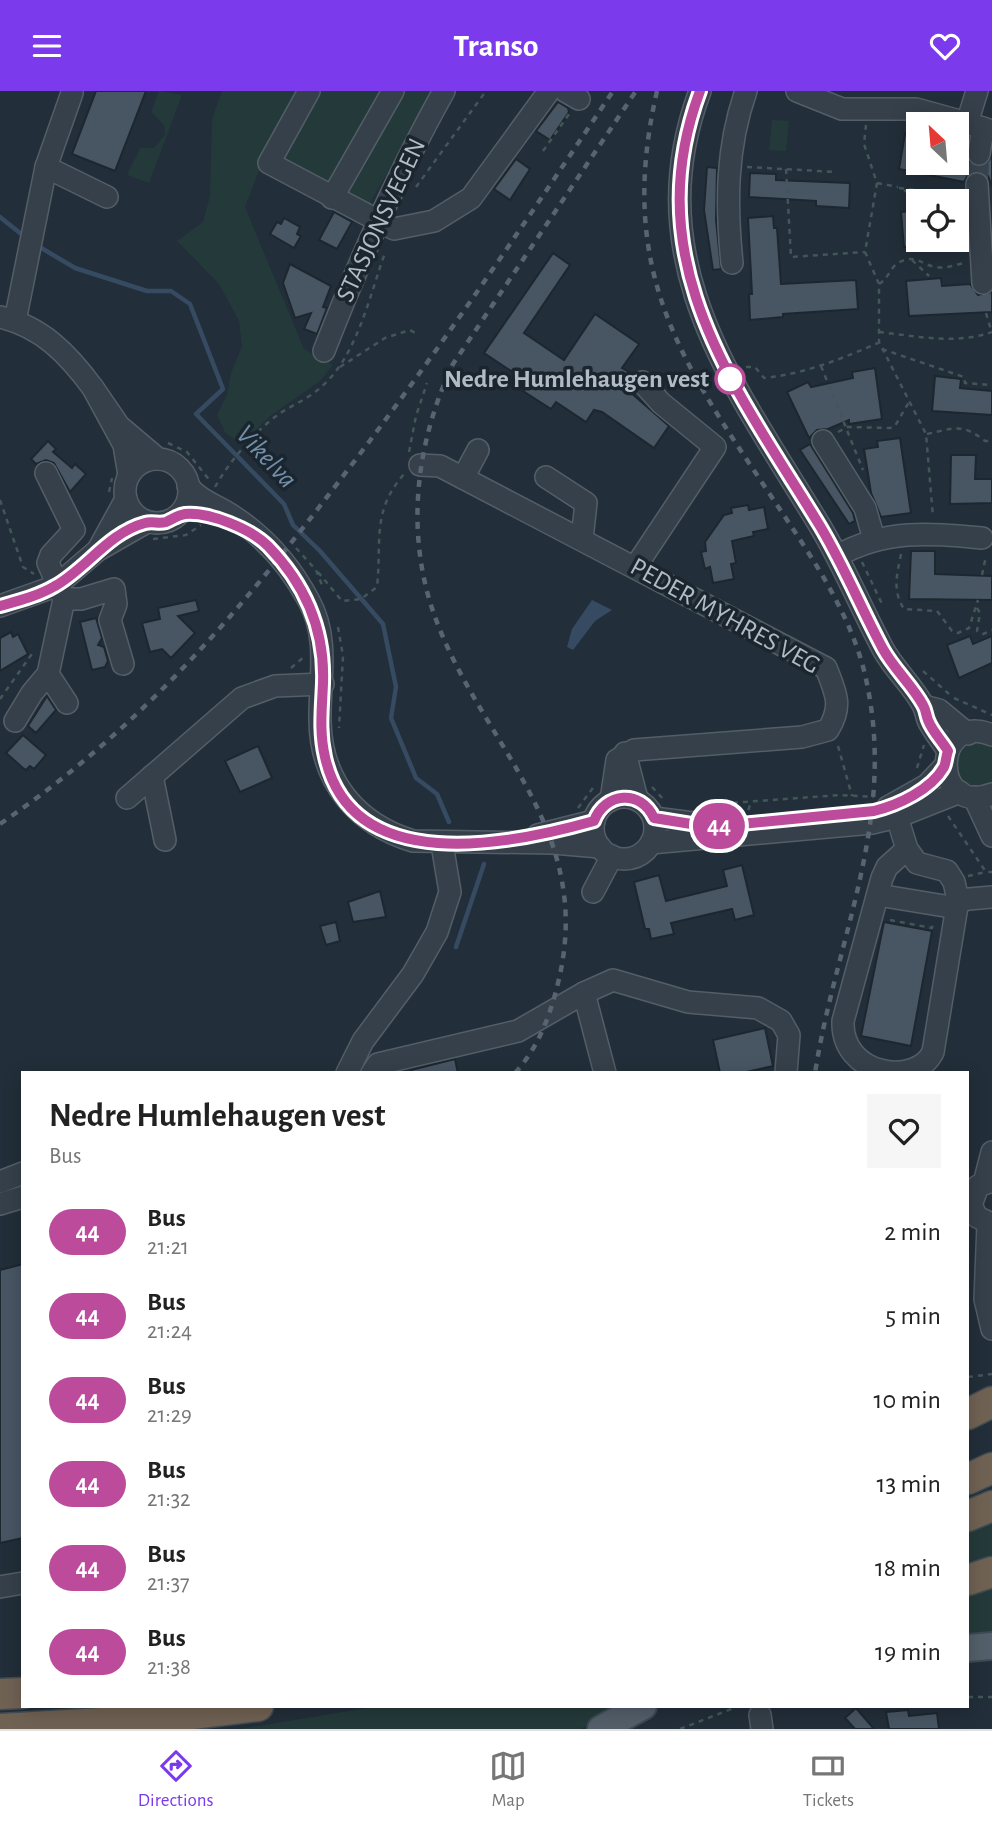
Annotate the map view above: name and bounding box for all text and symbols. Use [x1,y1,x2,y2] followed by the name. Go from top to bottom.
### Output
[28,27,66,65] icon: menu
[926,27,964,65] icon: heart
[453,30,539,62] text: Transo
[906,112,970,175] north arrow
[906,112,969,252] map controls
[332,134,430,306] street label: STASJONSVEGEN
[906,189,969,252] button: locate
[715,364,745,394] marker: Nedre Humlehaugen vest
[444,366,709,392] place label: Nedre Humlehaugen vest
[230,420,302,494] water label: Vikelva
[626,553,824,679] street label: PEDER MYHRES VEG
[688,803,750,849] line badge: 44
[707,814,731,838] text: 44
[867,1094,941,1168] button: heart
[49,1100,385,1133] text: Nedre Humlehaugen vest
[49,1145,82,1168] text: Bus
[147,1205,186,1231] text: Bus
[884,1219,941,1245] text: 2 min
[75,1220,100,1244] text: 44
[147,1236,189,1259] text: 21:21
[147,1289,186,1315] text: Bus
[885,1303,941,1329] text: 5 min
[75,1304,100,1328] text: 44
[147,1320,192,1343] text: 21:24
[147,1373,186,1399] text: Bus
[874,1387,941,1413] text: 10 min
[75,1388,100,1412] text: 44
[147,1404,192,1427] text: 21:29
[147,1457,186,1483] text: Bus
[877,1471,941,1497] text: 13 min
[75,1472,100,1496] text: 44
[147,1488,191,1511] text: 21:32
[147,1541,186,1567] text: Bus
[875,1555,941,1581] text: 18 min
[75,1556,100,1580] text: 44
[147,1572,190,1595] text: 21:37
[147,1625,186,1651] text: Bus
[875,1639,941,1665] text: 19 min
[75,1640,100,1664] text: 44
[147,1656,191,1679] text: 21:38
[138,1747,214,1812] tab: Directions
[489,1747,527,1812] tab: Map
[803,1747,854,1812] tab: Tickets

